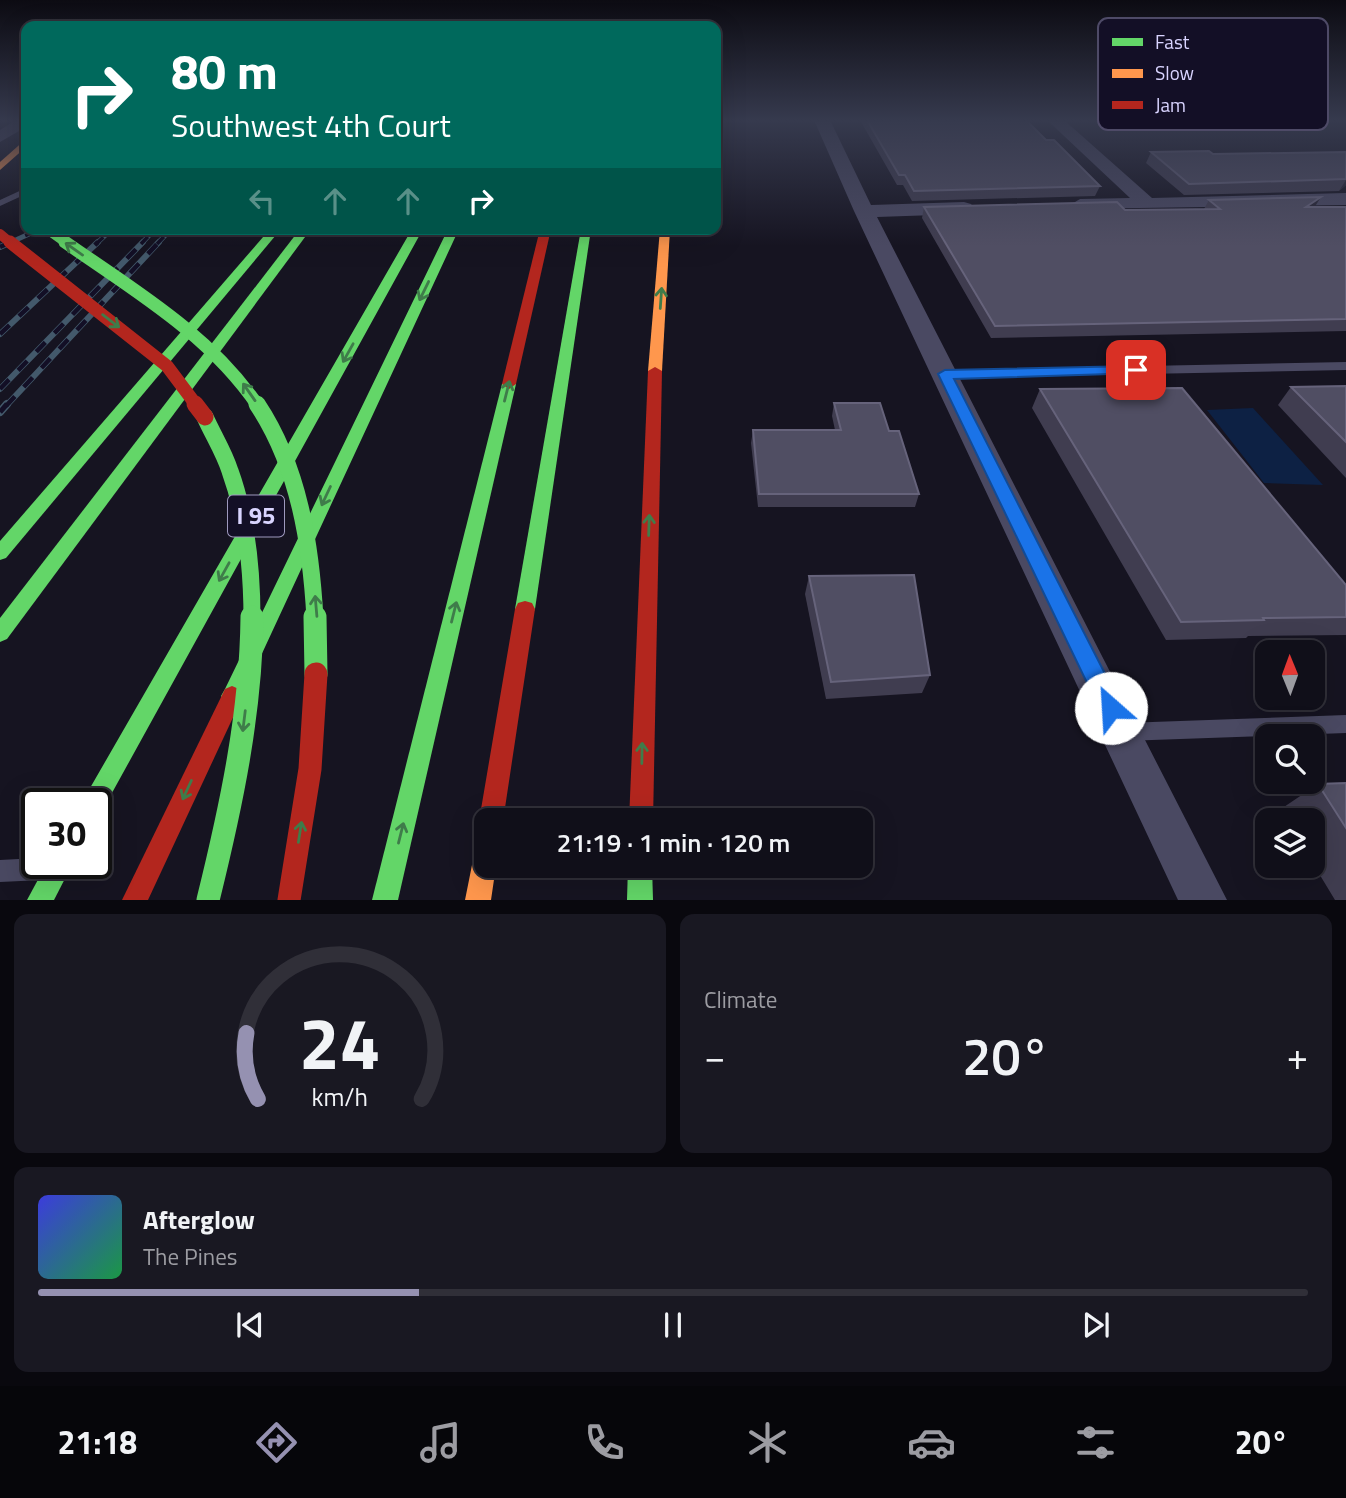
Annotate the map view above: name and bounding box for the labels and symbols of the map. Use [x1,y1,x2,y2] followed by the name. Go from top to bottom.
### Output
[1098,18,1328,130] legend
[1155,27,1190,56] text: Fast
[1155,58,1194,87] text: Slow
[1155,90,1186,119] text: Jam
[65,242,84,256] one-way arrow
[417,280,430,301] one-way arrow
[654,287,667,310] one-way arrow
[102,314,120,329] one-way arrow
[1106,340,1166,400] pin
[341,342,355,362] one-way arrow
[501,380,515,403] one-way arrow
[242,383,256,402] one-way arrow
[319,485,332,506] one-way arrow
[228,495,284,536] road number: I 95
[642,514,656,537] one-way arrow
[217,562,231,582] one-way arrow
[309,595,322,618] one-way arrow
[448,601,461,624] one-way arrow
[1255,640,1325,710] north arrow
[1074,671,1148,745] position arrow
[237,709,250,732] one-way arrow
[635,741,649,764] one-way arrow
[180,779,193,801] one-way arrow
[21,788,112,879] speed limit sign: 30
[294,821,307,844] one-way arrow
[395,822,408,845] one-way arrow

